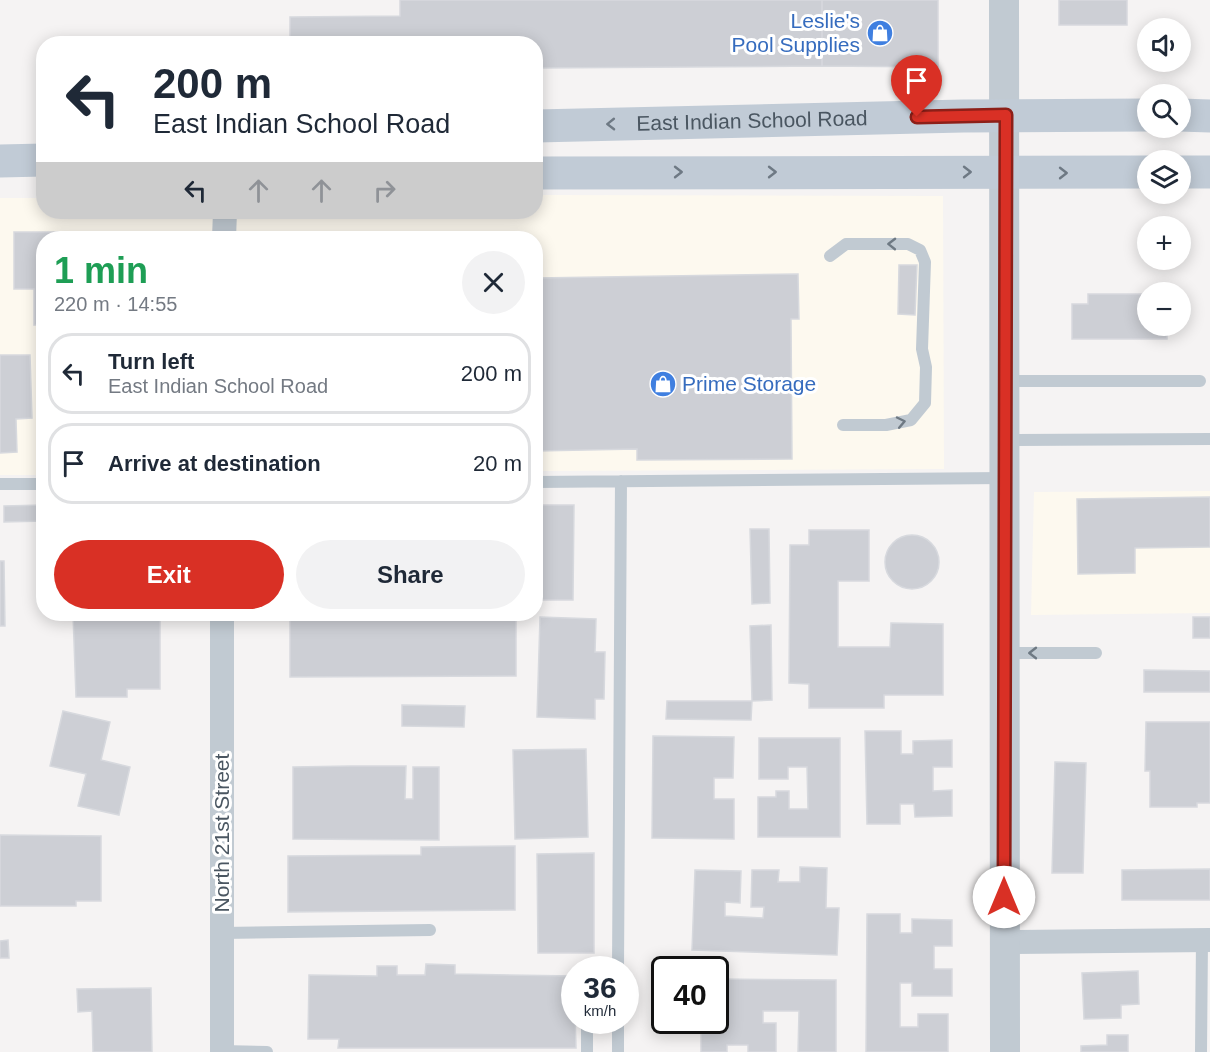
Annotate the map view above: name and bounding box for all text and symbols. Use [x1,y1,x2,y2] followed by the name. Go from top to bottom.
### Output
[732,9,860,56] place label: Leslie's Pool Supplies
[865,18,895,48] shop icon: Leslie's Pool Supplies
[1137,18,1191,336] map controls
[1137,18,1191,72] button: sound
[891,55,942,117] pin
[54,60,132,138] icon: left
[153,60,272,107] text: 200 m
[900,64,933,97] icon: arrive
[1137,84,1191,138] button: search
[636,106,868,135] street label: East Indian School Road
[153,109,450,139] text: East Indian School Road
[607,118,616,130] one-way arrow
[1137,150,1191,204] button: layers
[673,166,682,178] one-way arrow
[767,166,776,178] one-way arrow
[962,166,971,179] one-way arrow
[1059,167,1068,179] one-way arrow
[179,174,212,207] icon: left
[242,174,275,207] icon: ahead
[305,174,338,207] icon: ahead
[368,174,401,207] icon: right
[1137,216,1191,270] button: +
[888,238,897,250] one-way arrow
[54,250,148,291] text: 1 min
[462,251,525,314] button: close
[1137,282,1191,336] button: −
[54,293,177,315] text: 220 m · 14:55
[108,349,194,374] text: Turn left
[57,357,90,390] icon: left
[461,361,522,386] text: 200 m
[648,369,678,399] shop icon: Prime Storage
[682,372,816,395] place label: Prime Storage
[108,375,328,397] text: East Indian School Road
[896,416,906,429] one-way arrow
[57,447,90,480] icon: arrive
[108,451,321,476] text: Arrive at destination
[473,451,522,476] text: 20 m
[54,540,284,609] button: Exit
[296,540,525,609] button: Share
[1028,647,1037,659] one-way arrow
[210,753,233,912] street label: North 21st Street
[972,865,1036,929] position arrow
[651,956,729,1034] speed limit sign: 40
[583,971,617,1004] text: 36
[584,1002,616,1019] text: km/h

